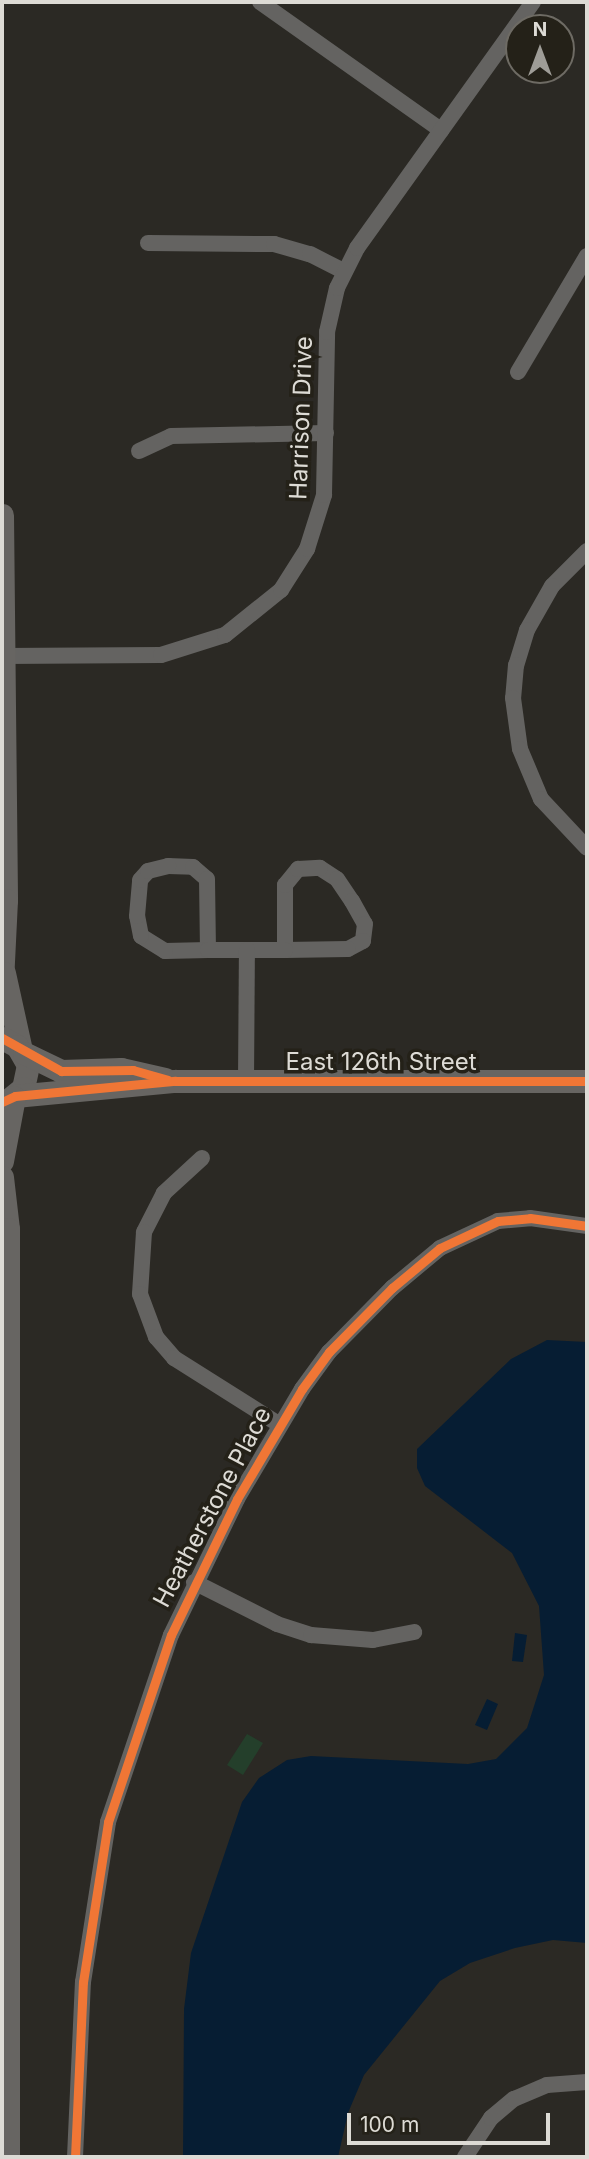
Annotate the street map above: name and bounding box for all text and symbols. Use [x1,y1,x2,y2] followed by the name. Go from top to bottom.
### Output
[505,14,575,84] north arrow
[533,18,547,41] text: N
[284,336,318,500] street label: Harrison Drive
[286,1048,476,1076] street label: East 126th Street
[147,1402,277,1612] street label: Heatherstone Place
[351,2100,554,2144] scale bar
[360,2112,419,2137] text: 100 m

